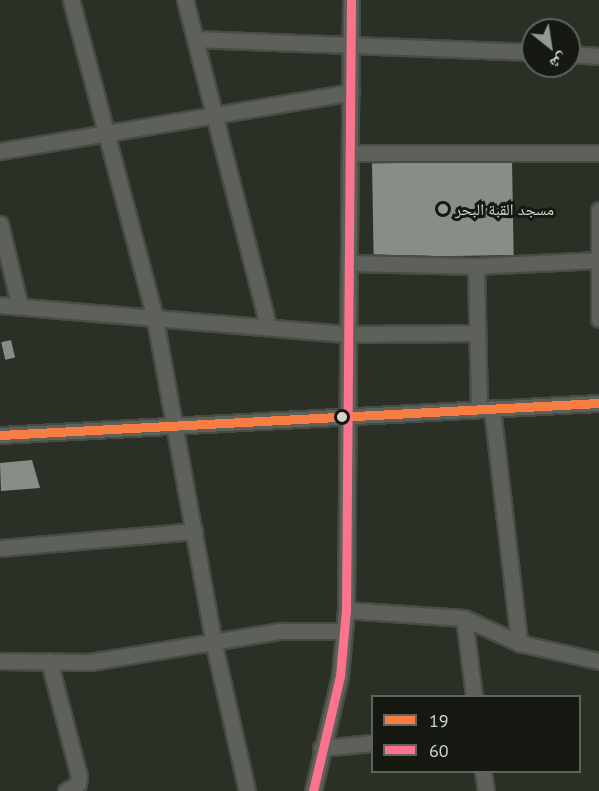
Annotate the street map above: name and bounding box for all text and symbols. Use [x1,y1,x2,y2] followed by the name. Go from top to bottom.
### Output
[521,18,581,78] north arrow
[547,49,571,75] text: ش
[455,199,554,219] place label: مسجد القبة البحر
[436,202,450,216] marker: مسجد القبة البحر
[336,411,348,423] unlabelled marker
[371,695,581,773] legend
[429,709,449,732] text: 19
[429,739,449,762] text: 60

